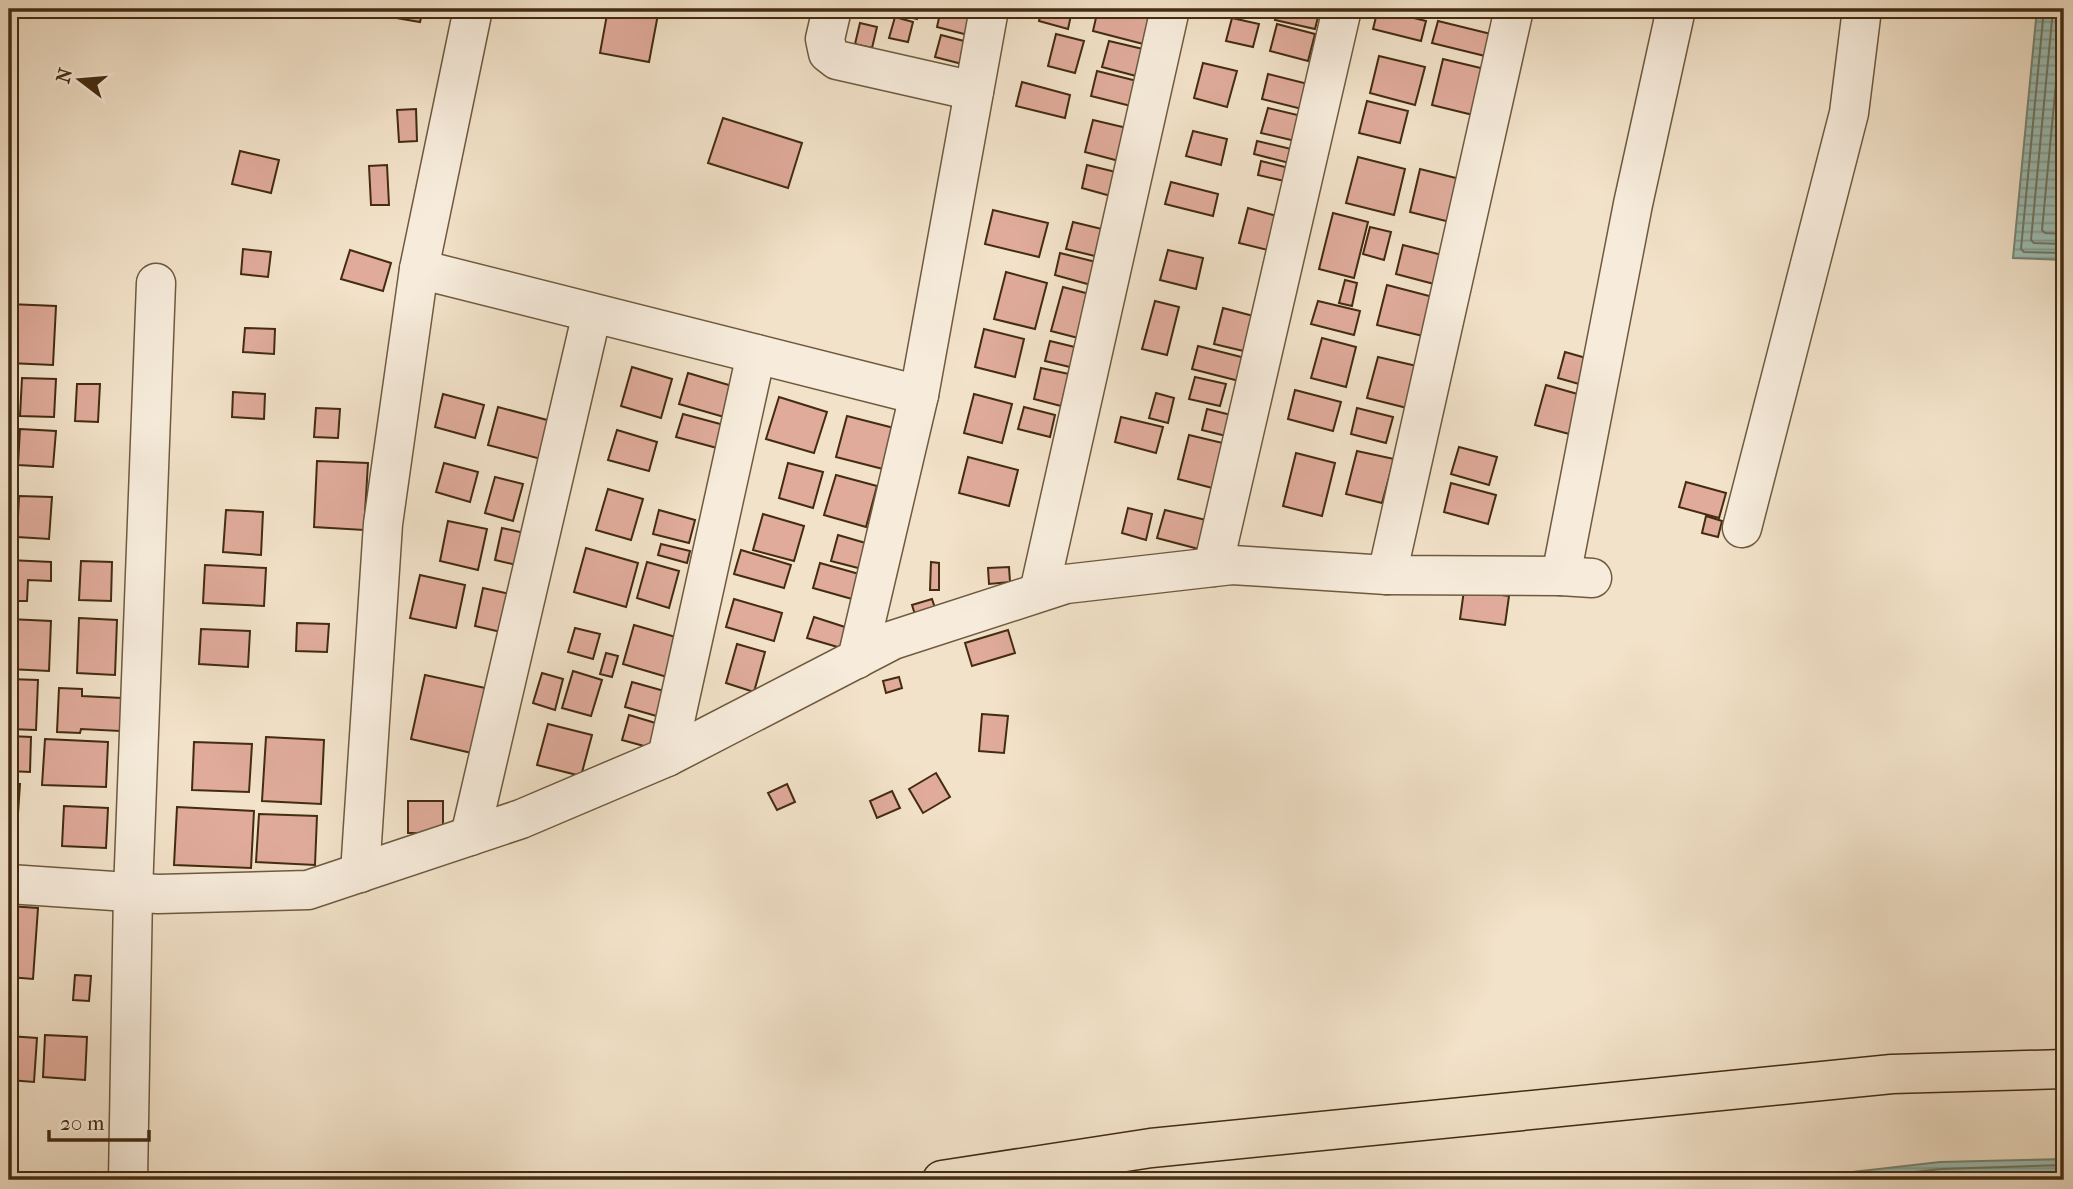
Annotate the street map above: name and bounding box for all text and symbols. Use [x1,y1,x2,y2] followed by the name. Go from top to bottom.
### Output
[46,46,116,116] north arrow
[52,65,77,86] text: N
[49,1098,149,1142] scale bar
[60,1111,105,1135] text: 20 m

